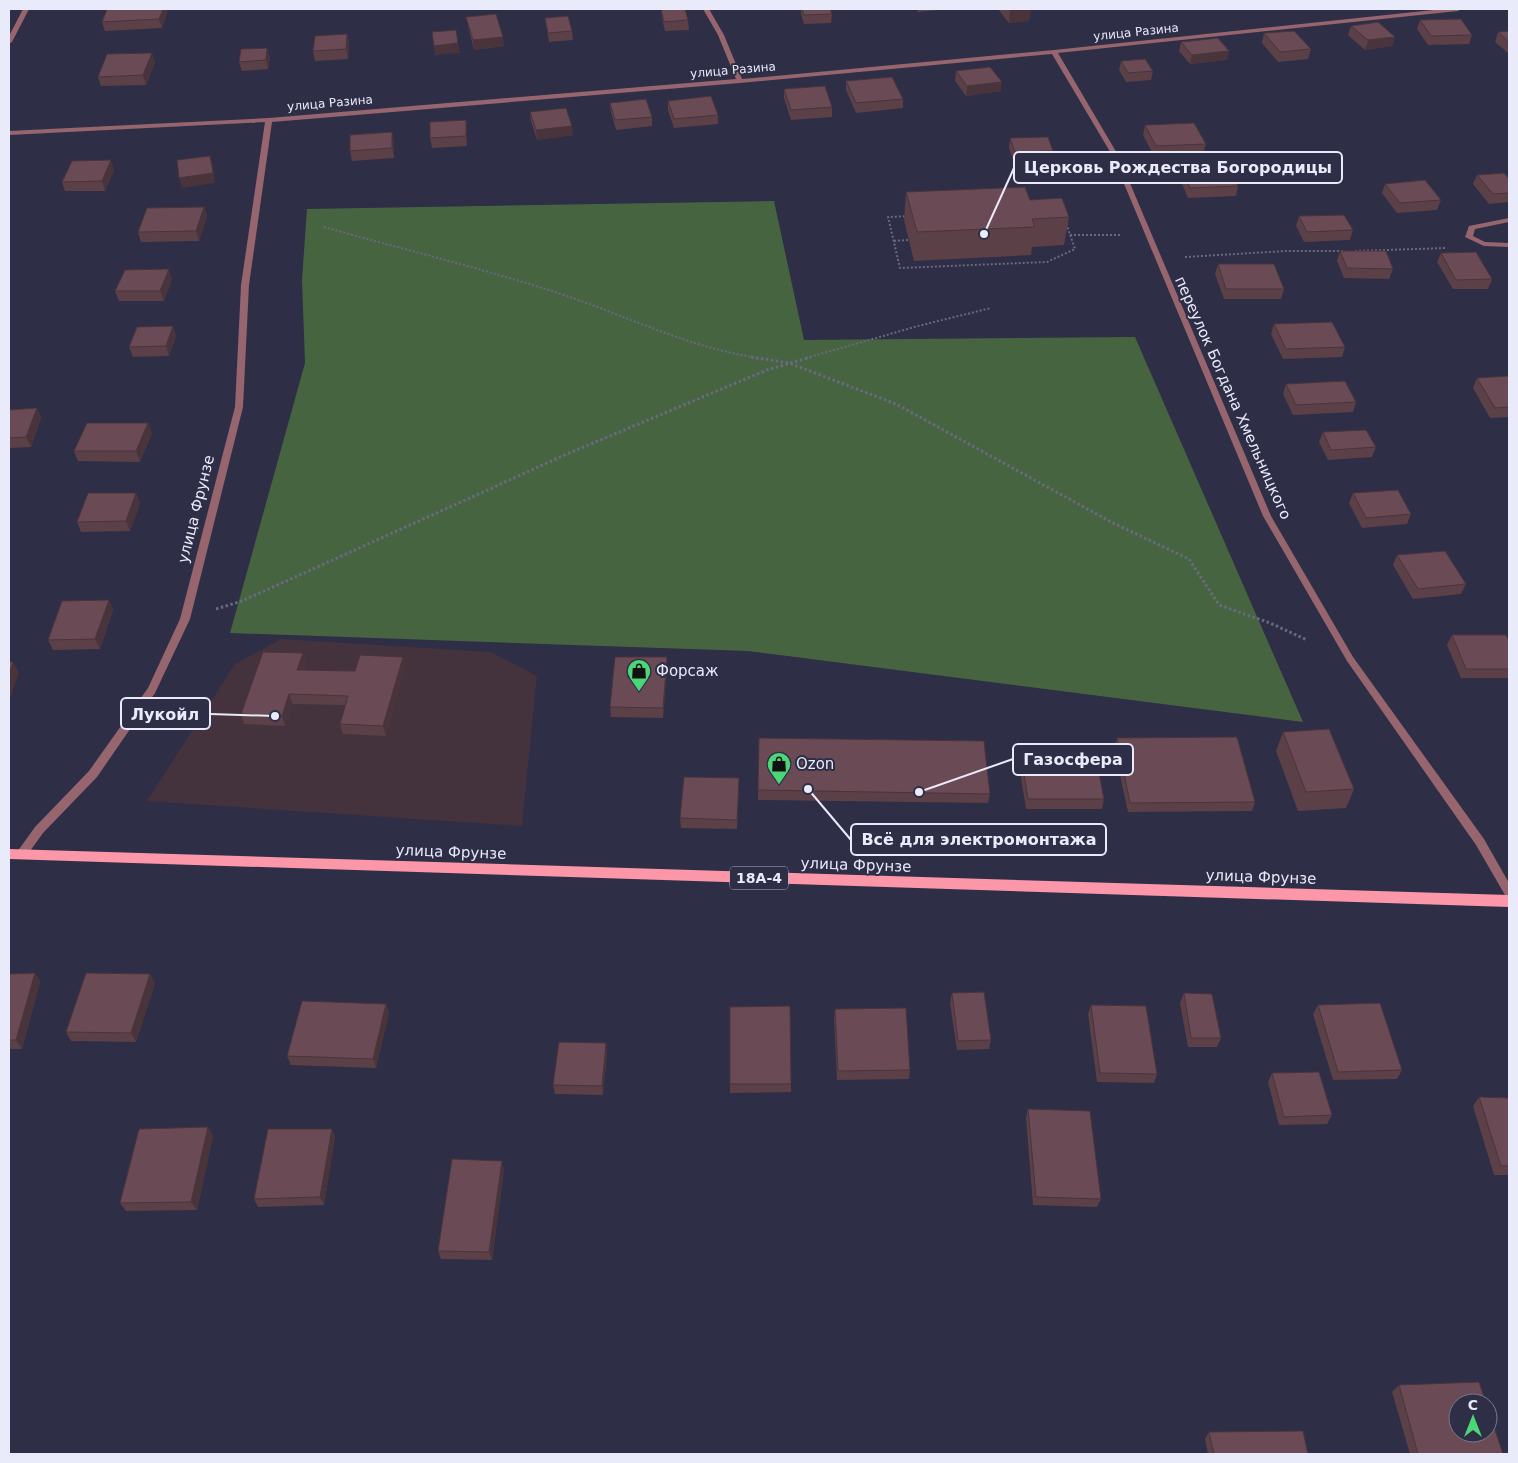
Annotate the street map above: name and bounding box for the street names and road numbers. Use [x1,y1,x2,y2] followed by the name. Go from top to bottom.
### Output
[1093,21,1179,43] street label: улица Разина
[690,59,776,81] street label: улица Разина
[287,92,373,114] street label: улица Разина
[1171,274,1295,522] street label: переулок Богдана Хмельницкого
[174,453,218,565] street label: улица Фрунзе
[395,841,507,863] street label: улица Фрунзе
[800,854,912,876] street label: улица Фрунзе
[730,866,788,890] road number: 18А-4
[1205,866,1317,888] street label: улица Фрунзе

